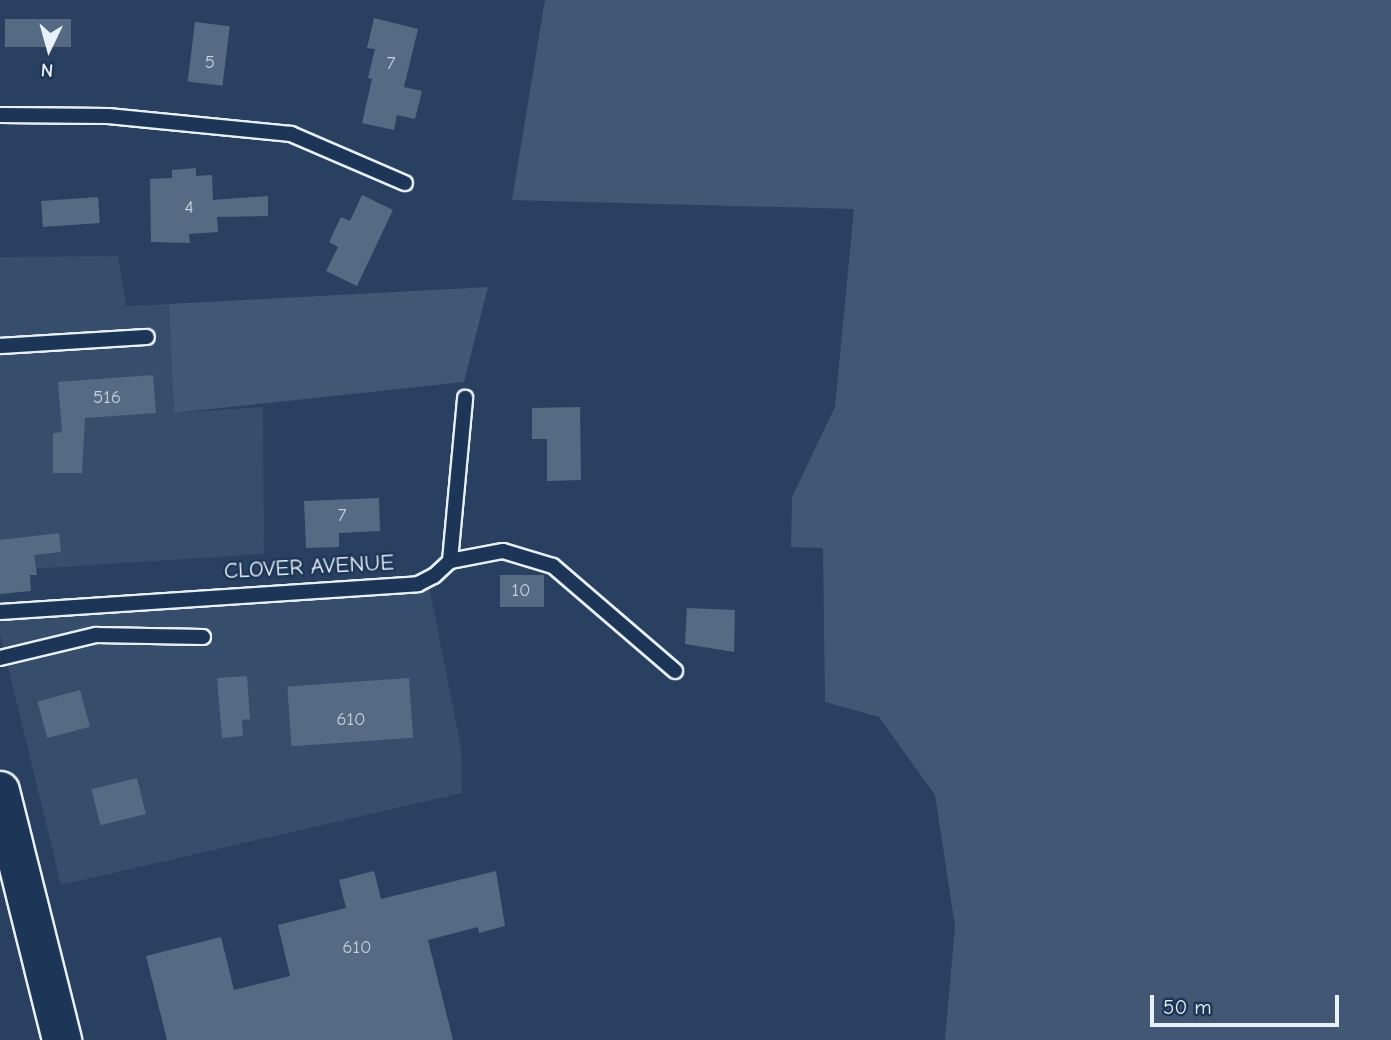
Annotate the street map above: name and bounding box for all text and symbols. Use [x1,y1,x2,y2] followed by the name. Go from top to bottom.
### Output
[14,14,84,84] north arrow
[205,52,215,74] house number: 5
[387,53,395,75] house number: 7
[40,58,54,81] text: N
[184,197,194,219] house number: 4
[93,387,121,409] house number: 516
[338,505,346,527] house number: 7
[223,549,395,585] street label: CLOVER AVENUE
[511,580,531,602] house number: 10
[336,709,366,731] house number: 610
[342,937,372,959] house number: 610
[1153,981,1342,1025] scale bar
[1163,995,1212,1019] text: 50 m

